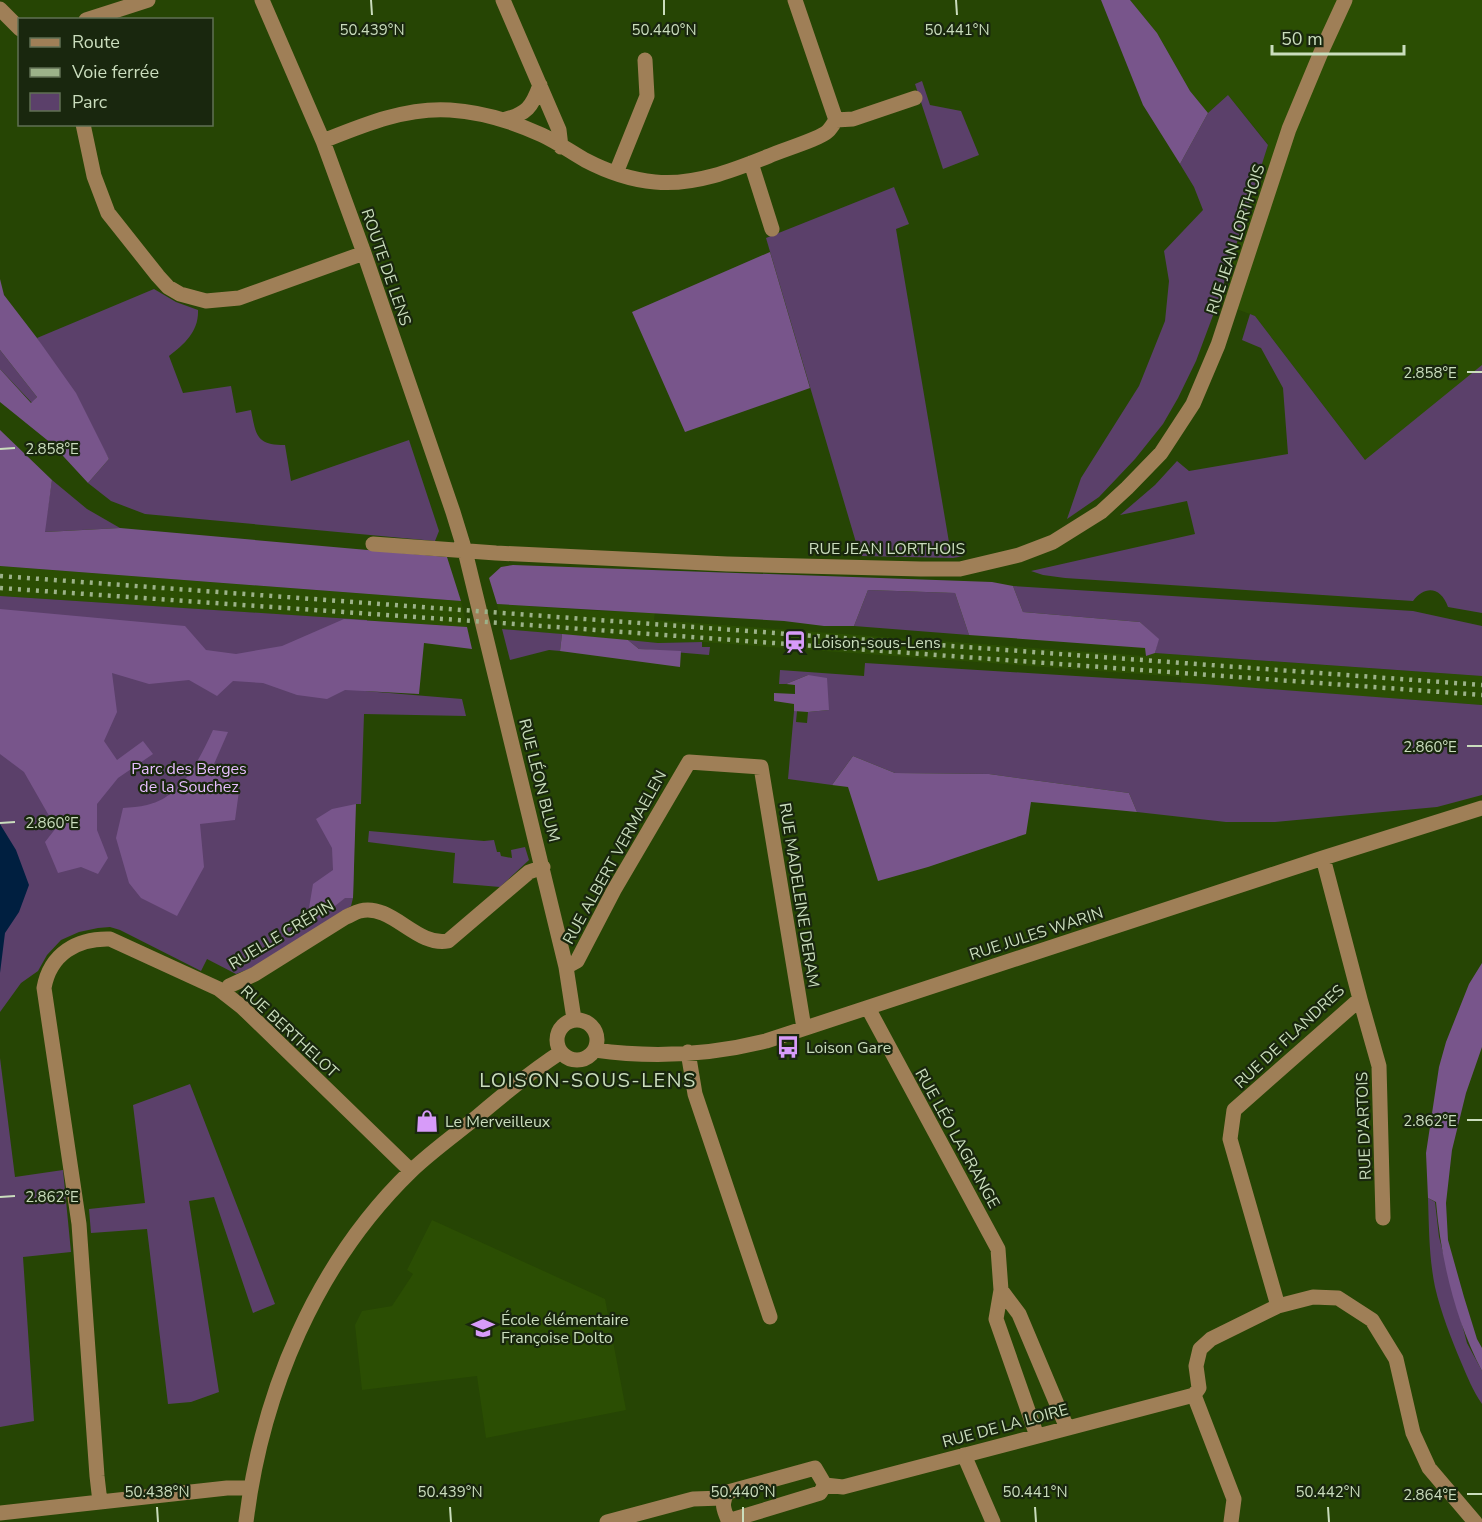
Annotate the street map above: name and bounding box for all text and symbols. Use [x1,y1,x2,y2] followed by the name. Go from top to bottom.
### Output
[18,18,213,126] legend
[1272,18,1404,56] scale bar
[339,20,405,40] text: 50.439°N
[631,20,697,40] text: 50.440°N
[924,20,990,40] text: 50.441°N
[1281,27,1323,51] text: 50 m
[72,30,120,54] text: Route
[71,60,159,84] text: Voie ferrée
[72,90,107,114] text: Parc
[1201,161,1271,317] street label: RUE JEAN LORTHOIS
[356,206,416,329] street label: ROUTE DE LENS
[1403,363,1457,383] text: 2.858°E
[25,439,79,459] text: 2.858°E
[809,538,965,560] street label: RUE JEAN LORTHOIS
[782,629,808,655] station icon: Loison-sous-Lens
[813,632,941,654] place label: Loison-sous-Lens
[513,716,565,844] street label: RUE LÉON BLUM
[1403,737,1457,757] text: 2.860°E
[131,758,247,798] park label: Parc des Berges de la Souchez
[558,766,672,949] street label: RUE ALBERT VERMAELEN
[774,801,824,989] street label: RUE MADELEINE DERAM
[25,813,79,833] text: 2.860°E
[225,895,338,975] street label: RUELLE CRÉPIN
[967,902,1106,966] street label: RUE JULES WARIN
[235,980,343,1083] street label: RUE BERTHELOT
[1230,980,1350,1094] street label: RUE DE FLANDRES
[775,1034,801,1060] bus stop icon: Loison Gare
[806,1037,891,1059] place label: Loison Gare
[910,1065,1005,1212] street label: RUE LÉO LAGRANGE
[479,1067,697,1094] district label: LOISON-SOUS-LENS
[1351,1071,1377,1181] street label: RUE D'ARTOIS
[414,1108,440,1134] shop icon: Le Merveilleux
[445,1111,551,1133] place label: Le Merveilleux
[1403,1111,1457,1131] text: 2.862°E
[25,1187,79,1207] text: 2.862°E
[501,1309,629,1349] place label: École élémentaire Françoise Dolto
[470,1315,496,1341] school or university icon: École élémentaire Françoise Dolto
[940,1399,1071,1453] street label: RUE DE LA LOIRE
[124,1482,190,1502] text: 50.438°N
[417,1482,483,1502] text: 50.439°N
[710,1482,776,1502] text: 50.440°N
[1002,1482,1068,1502] text: 50.441°N
[1295,1482,1361,1502] text: 50.442°N
[1403,1485,1457,1505] text: 2.864°E

